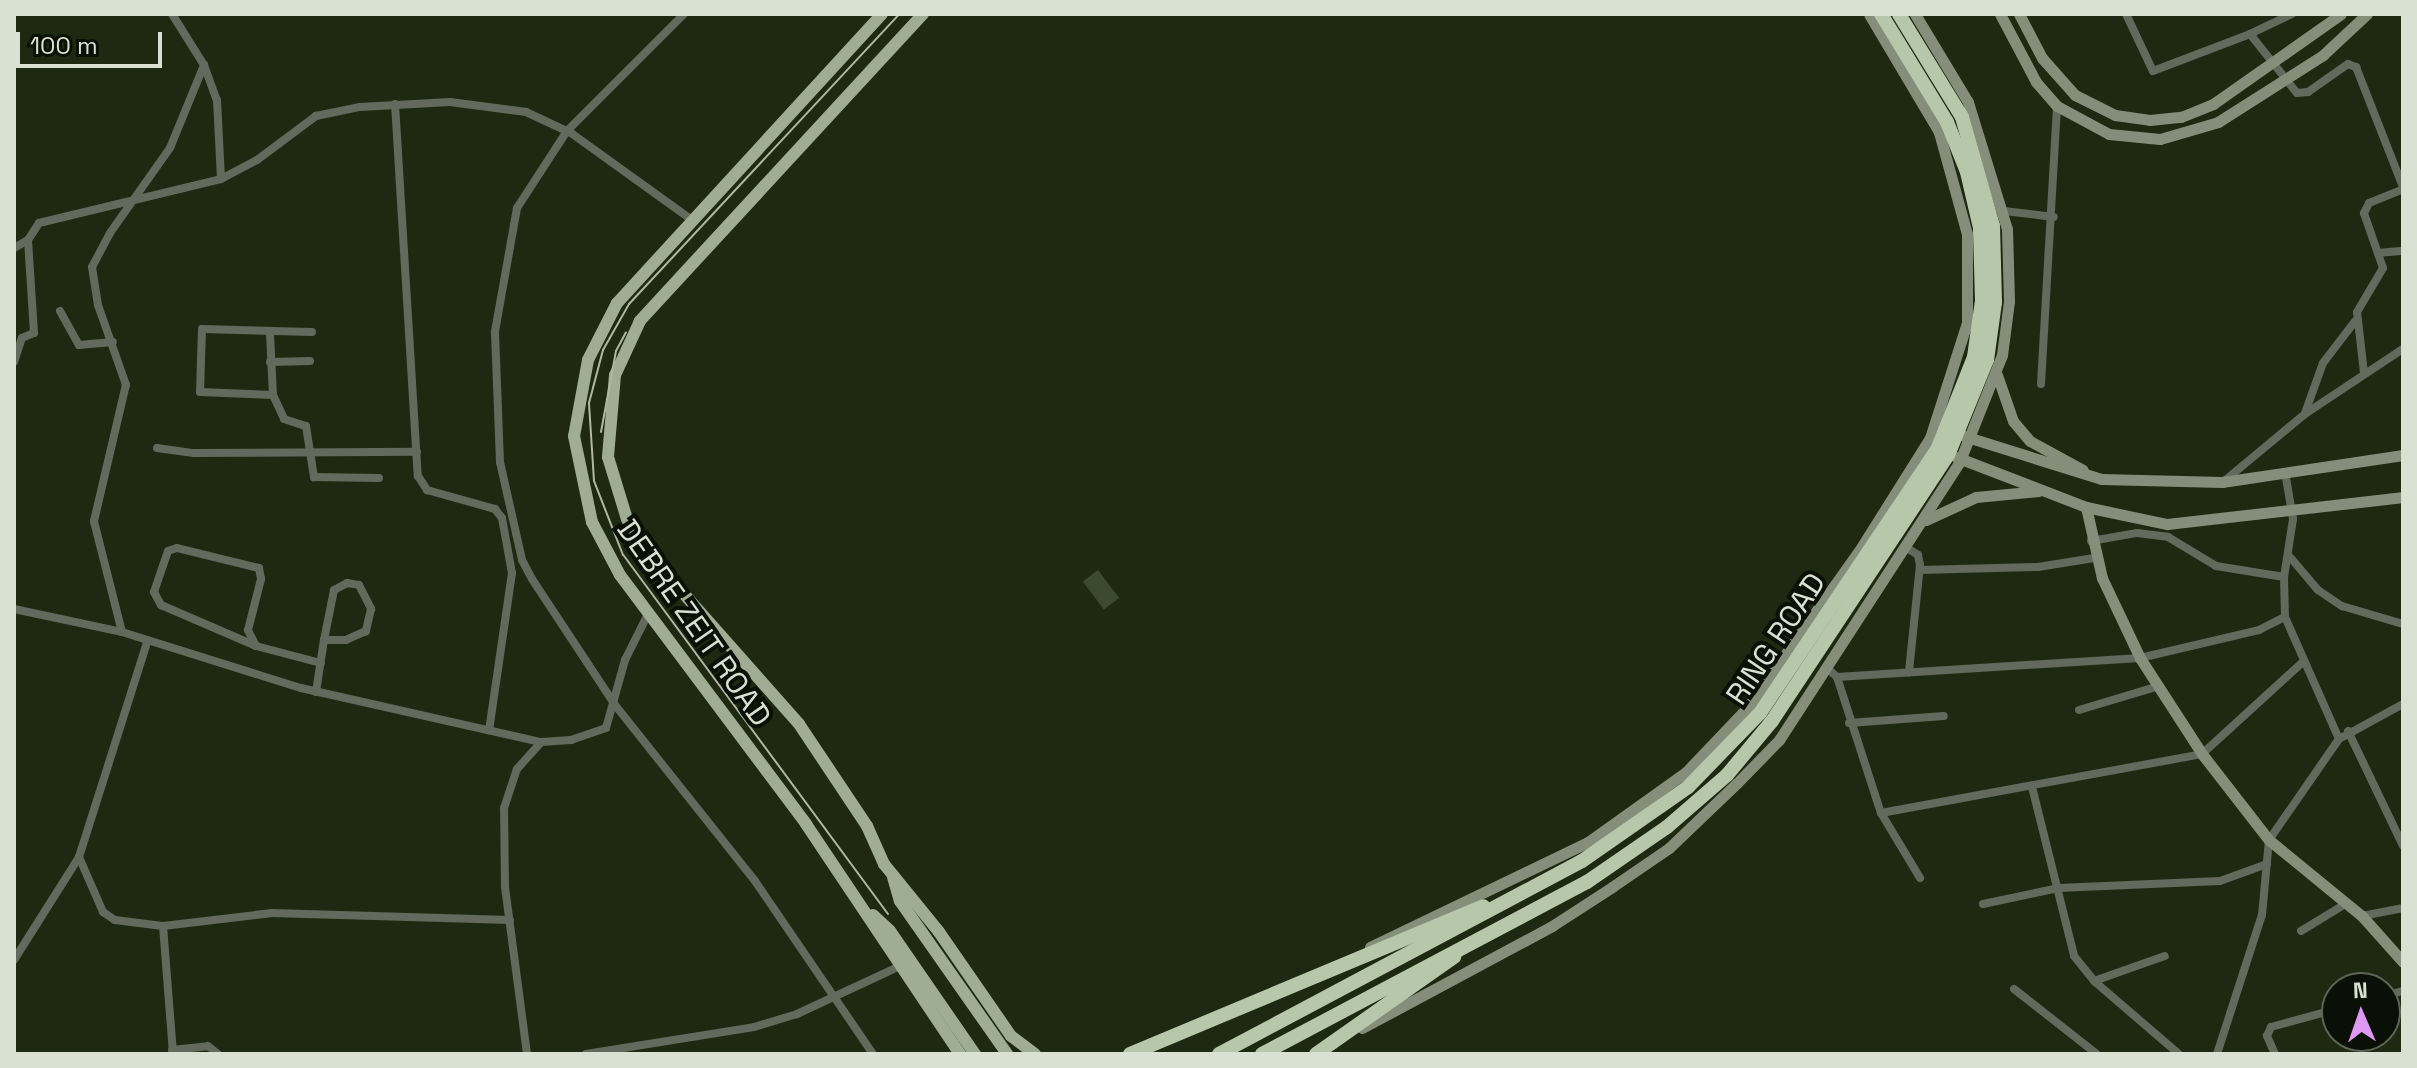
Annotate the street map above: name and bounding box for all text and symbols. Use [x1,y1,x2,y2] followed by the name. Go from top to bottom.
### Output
[20,16,166,66] scale bar
[30,30,98,61] text: 100 m
[609,513,779,733] street label: DEBRE ZEIT ROAD
[1719,566,1833,712] street label: RING ROAD
[2321,972,2401,1052] north arrow
[2352,976,2368,1004] text: N

